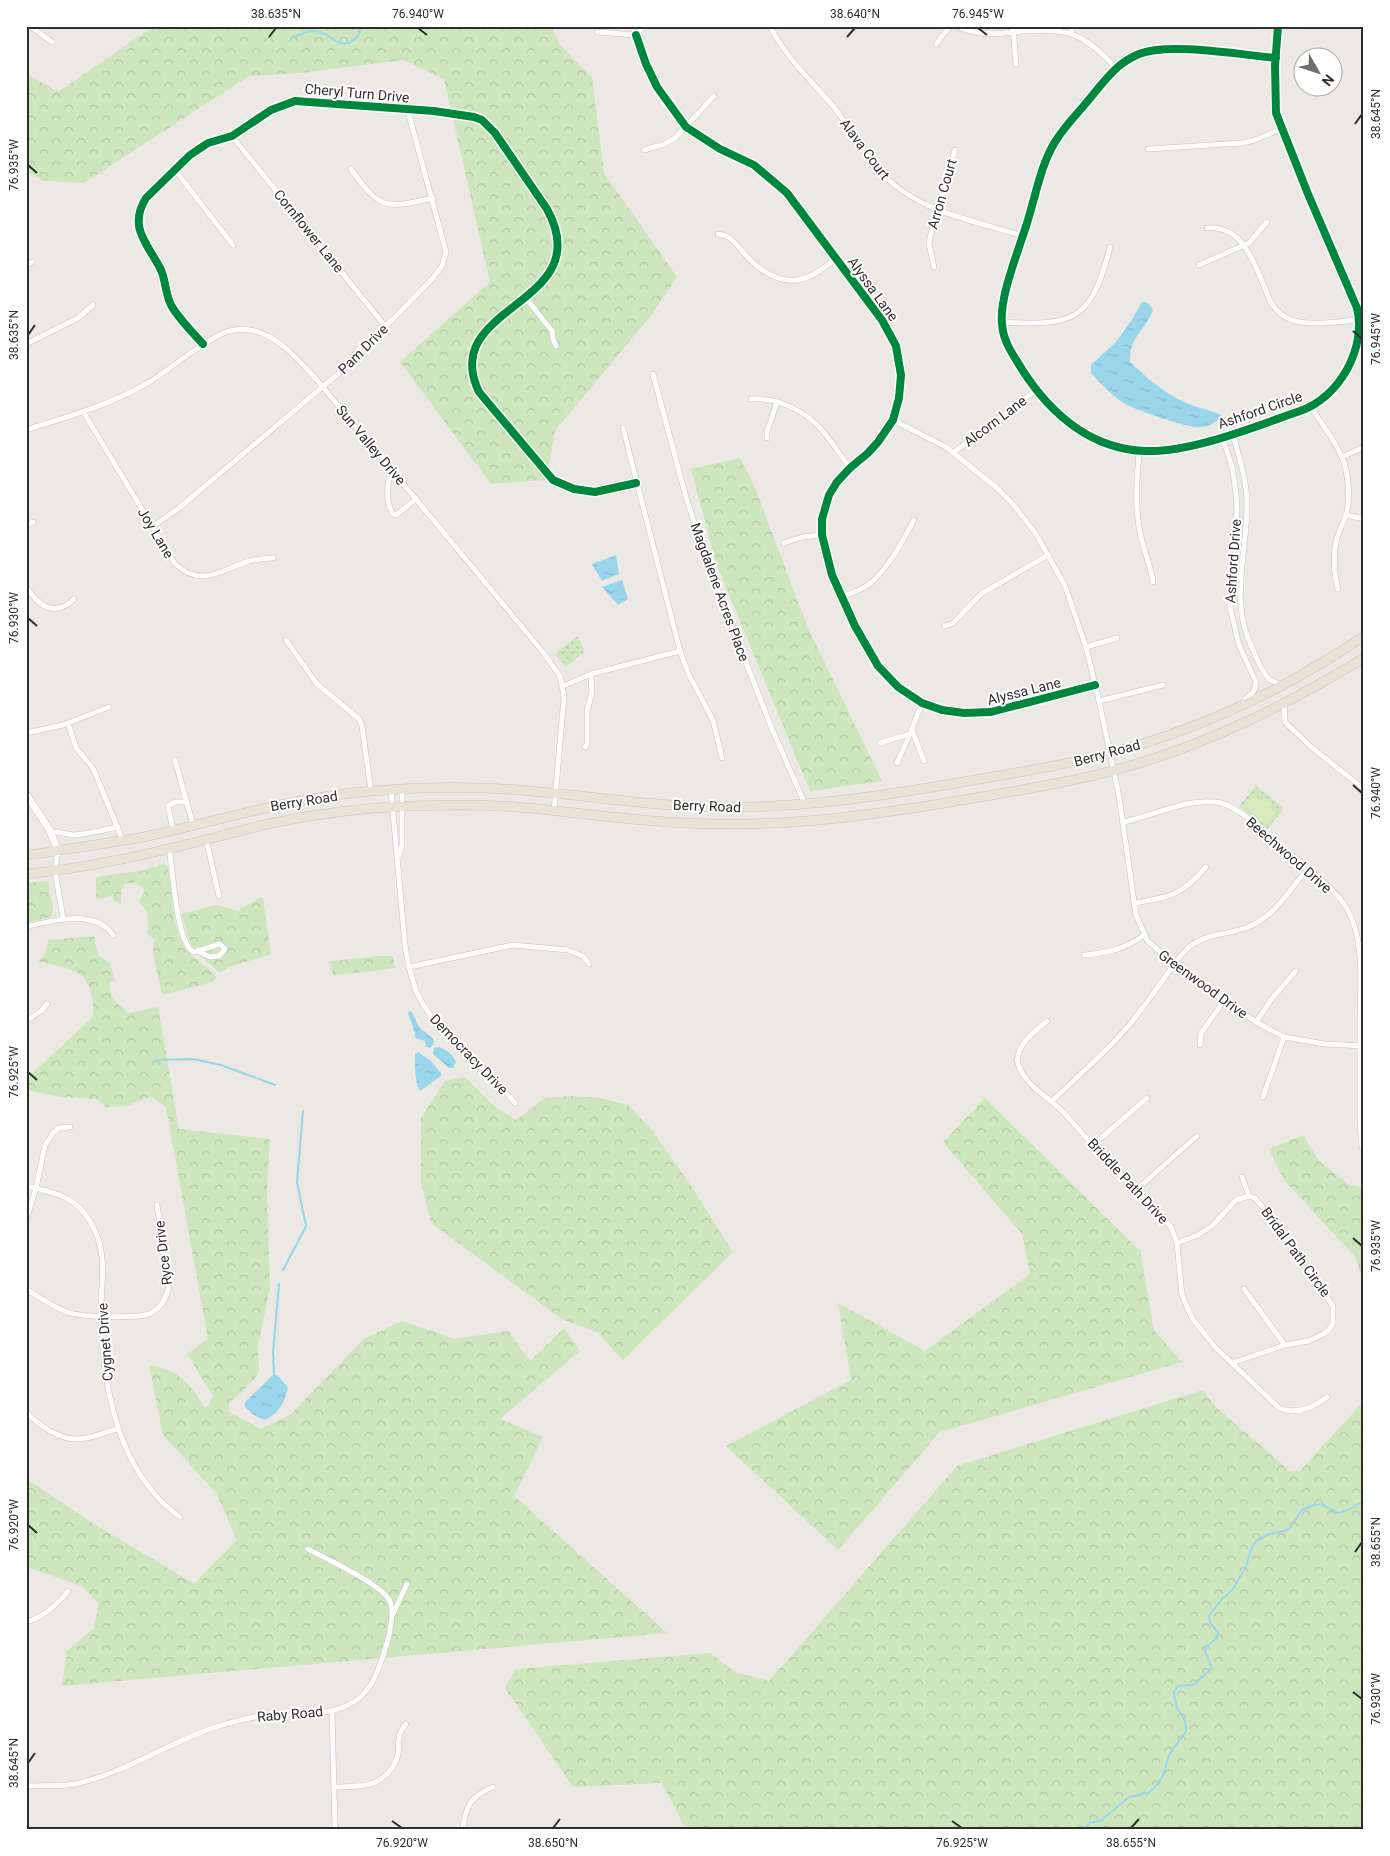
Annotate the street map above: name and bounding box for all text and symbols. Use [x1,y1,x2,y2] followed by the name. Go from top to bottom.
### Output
[251,7,301,21] text: 38.635°N
[392,7,444,21] text: 76.940°W
[830,7,880,21] text: 38.640°N
[952,7,1004,21] text: 76.945°W
[1292,48,1342,98] north arrow
[1319,71,1337,89] text: N
[304,80,410,106] street label: Cheryl Turn Drive
[1369,89,1383,139] text: 38.645°N
[837,115,893,183] street label: Alava Court
[7,139,21,191] text: 76.935°W
[924,157,960,231] street label: Arron Court
[271,186,347,276] street label: Cornflower Lane
[844,254,902,324] street label: Alyssa Lane
[7,310,21,360] text: 38.635°N
[1369,313,1383,365] text: 76.945°W
[335,321,391,377] street label: Pam Drive
[1216,388,1304,432] street label: Ashford Circle
[961,392,1029,450] street label: Alcorn Lane
[333,402,409,488] street label: Sun Valley Drive
[135,505,177,561] street label: Joy Lane
[1222,518,1244,604] street label: Ashford Drive
[687,520,753,664] street label: Magdalene Acres Place
[7,592,21,644] text: 76.930°W
[986,674,1062,708] street label: Alyssa Lane
[1072,736,1142,770] street label: Berry Road
[1369,767,1383,819] text: 76.940°W
[269,788,339,814] street label: Berry Road
[673,797,741,815] street label: Berry Road
[1243,814,1335,896] street label: Beechwood Drive
[1155,946,1251,1022] street label: Greenwood Drive
[427,1011,511,1097] street label: Democracy Drive
[7,1046,21,1098] text: 76.925°W
[1084,1135,1172,1227] street label: Briddle Path Drive
[1258,1204,1334,1300] street label: Bridal Path Circle
[151,1220,175,1286] street label: Ryce Drive
[1369,1220,1383,1272] text: 76.935°W
[94,1302,116,1382] street label: Cygnet Drive
[7,1499,21,1551] text: 76.920°W
[1369,1517,1383,1567] text: 38.655°N
[1369,1673,1383,1725] text: 76.930°W
[256,1703,324,1725] street label: Raby Road
[7,1738,21,1788] text: 38.645°N
[376,1836,428,1850] text: 76.920°W
[528,1836,578,1850] text: 38.650°N
[936,1836,988,1850] text: 76.925°W
[1106,1836,1156,1850] text: 38.655°N

